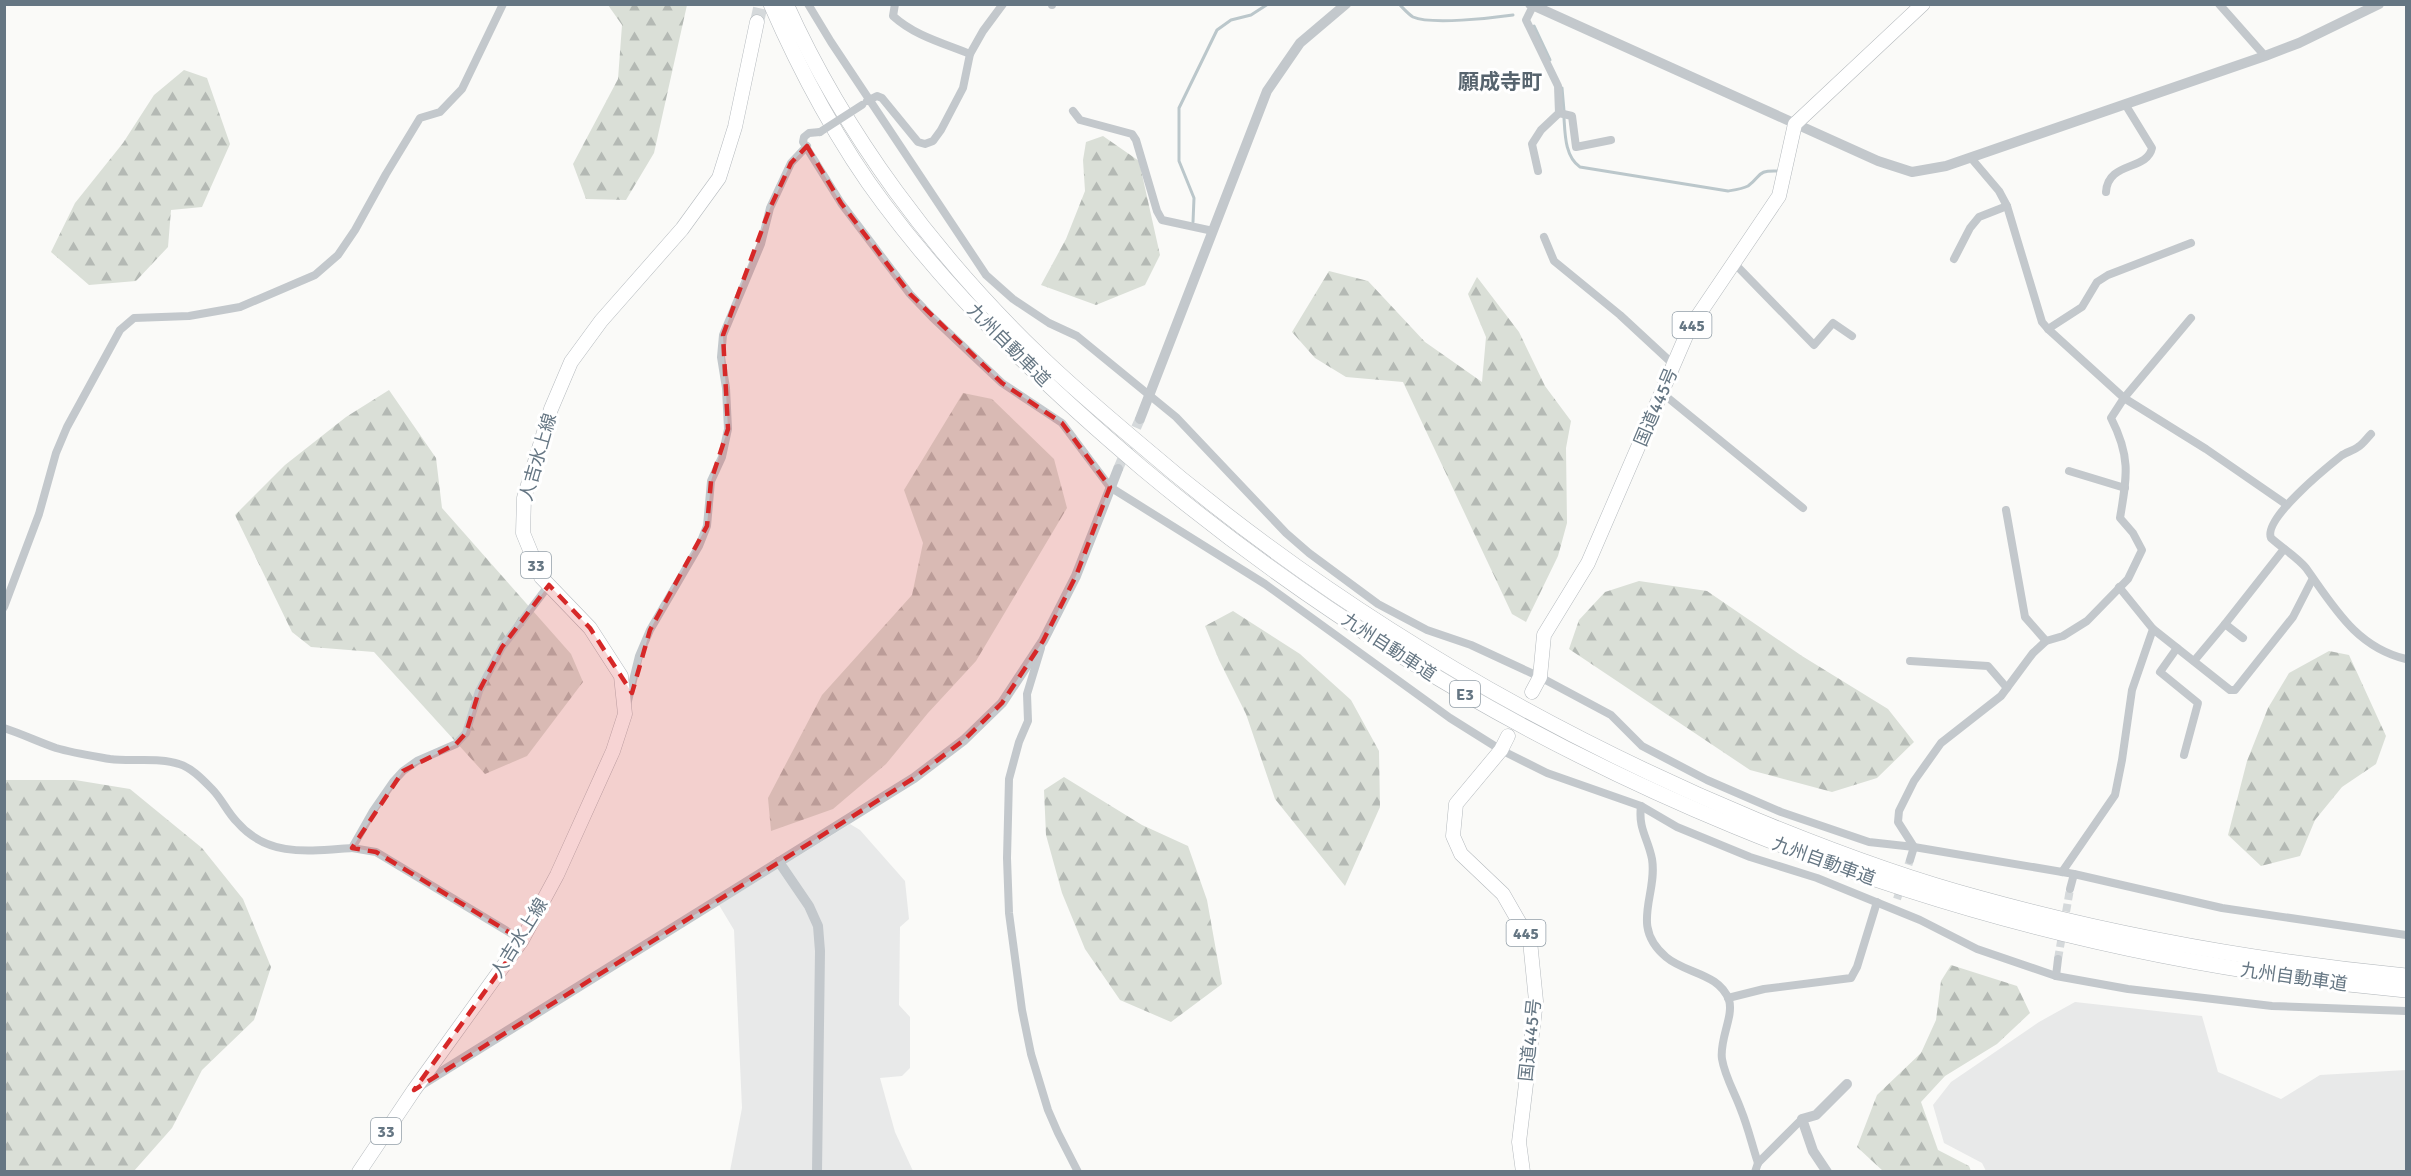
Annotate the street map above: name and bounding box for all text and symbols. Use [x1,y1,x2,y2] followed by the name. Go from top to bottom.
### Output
[1458,69,1542,95] district label: 願成寺町
[963,299,1055,391] street label: 九州自動車道
[1672,312,1712,338] road number: 445
[1630,364,1682,450] street label: 国道445号
[515,411,561,503] street label: 人吉水上線
[521,552,551,578] road number: 33
[1338,608,1440,686] street label: 九州自動車道
[1450,681,1480,707] road number: E3
[1769,832,1879,890] street label: 九州自動車道
[486,894,552,982] street label: 人吉水上線
[1506,920,1546,946] road number: 445
[2239,959,2349,995] street label: 九州自動車道
[1515,997,1545,1083] street label: 国道445号
[371,1118,401,1144] road number: 33

